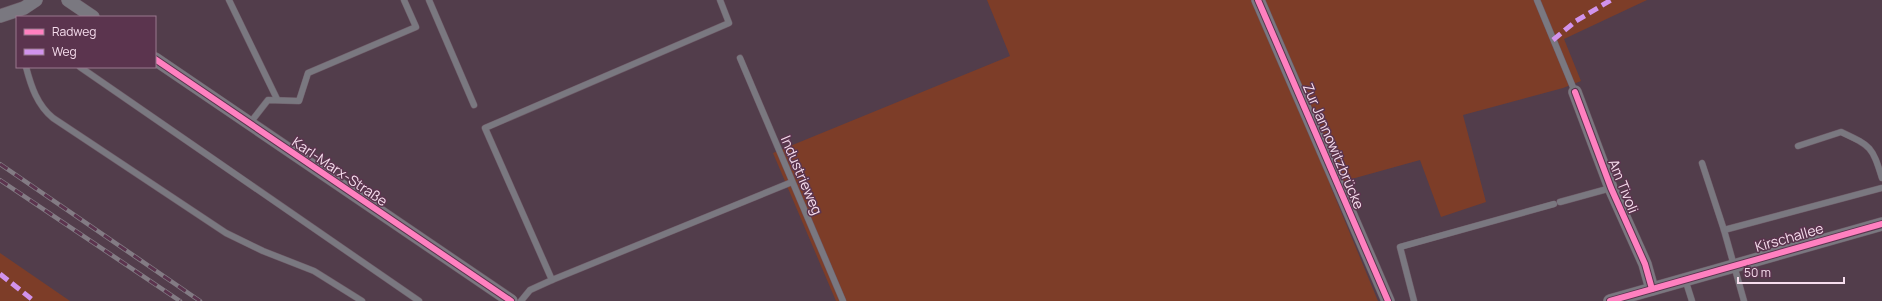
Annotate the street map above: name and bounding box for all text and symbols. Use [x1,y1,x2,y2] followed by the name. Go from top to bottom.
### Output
[16,16,156,68] legend
[52,23,96,40] text: Radweg
[52,43,77,60] text: Weg
[1299,80,1369,212] street label: Zur Jannowitzbrücke
[288,132,392,210] street label: Karl-Marx-Straße
[777,133,827,217] street label: Industrieweg
[1605,156,1643,216] street label: Am Tivoli
[1753,218,1825,256] street label: Kirschallee
[1738,259,1844,285] scale bar
[1744,264,1771,281] text: 50 m

